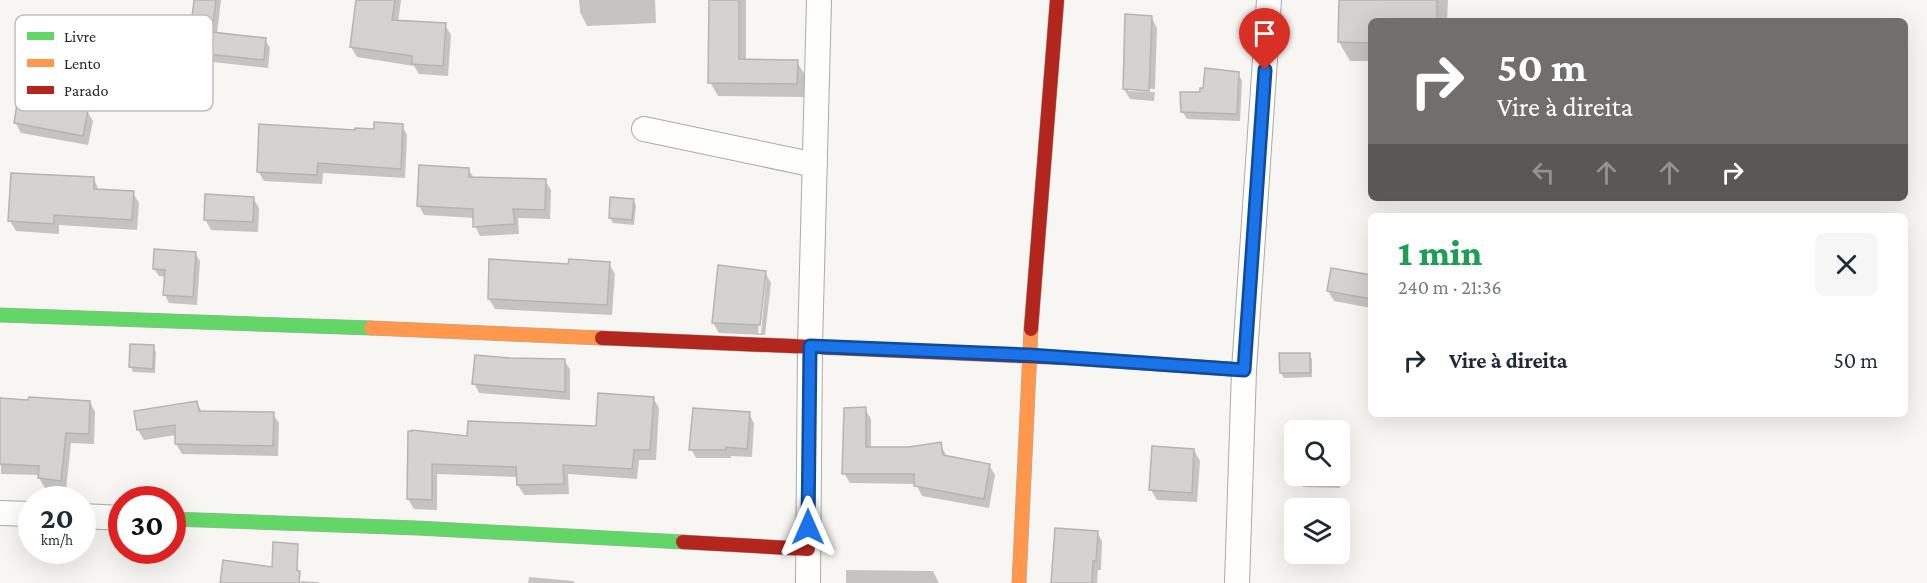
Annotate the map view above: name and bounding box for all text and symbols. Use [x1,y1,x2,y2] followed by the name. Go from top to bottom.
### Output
[1239,8,1290,70] pin
[15,15,213,111] legend
[1248,17,1281,50] icon: arrive
[64,28,96,45] text: Livre
[1398,42,1476,120] icon: right
[1497,43,1587,90] text: 50 m
[64,55,101,72] text: Lento
[64,82,108,99] text: Parado
[1497,92,1633,122] text: Vire à direita
[1527,156,1560,189] icon: left
[1590,156,1623,189] icon: ahead
[1653,156,1686,189] icon: ahead
[1716,156,1749,189] icon: right
[1398,233,1482,273] text: 1 min
[1815,233,1878,296] button: close
[1398,276,1502,298] text: 240 m · 21:36
[1398,344,1431,377] icon: right
[1449,348,1568,373] text: Vire à direita
[1833,348,1878,373] text: 50 m
[1284,420,1350,564] map controls
[1284,420,1350,486] button: search
[108,486,186,564] speed limit sign: 30
[776,495,840,559] position arrow
[1284,498,1350,564] button: layers
[40,501,74,534] text: 20
[41,532,73,548] text: km/h

